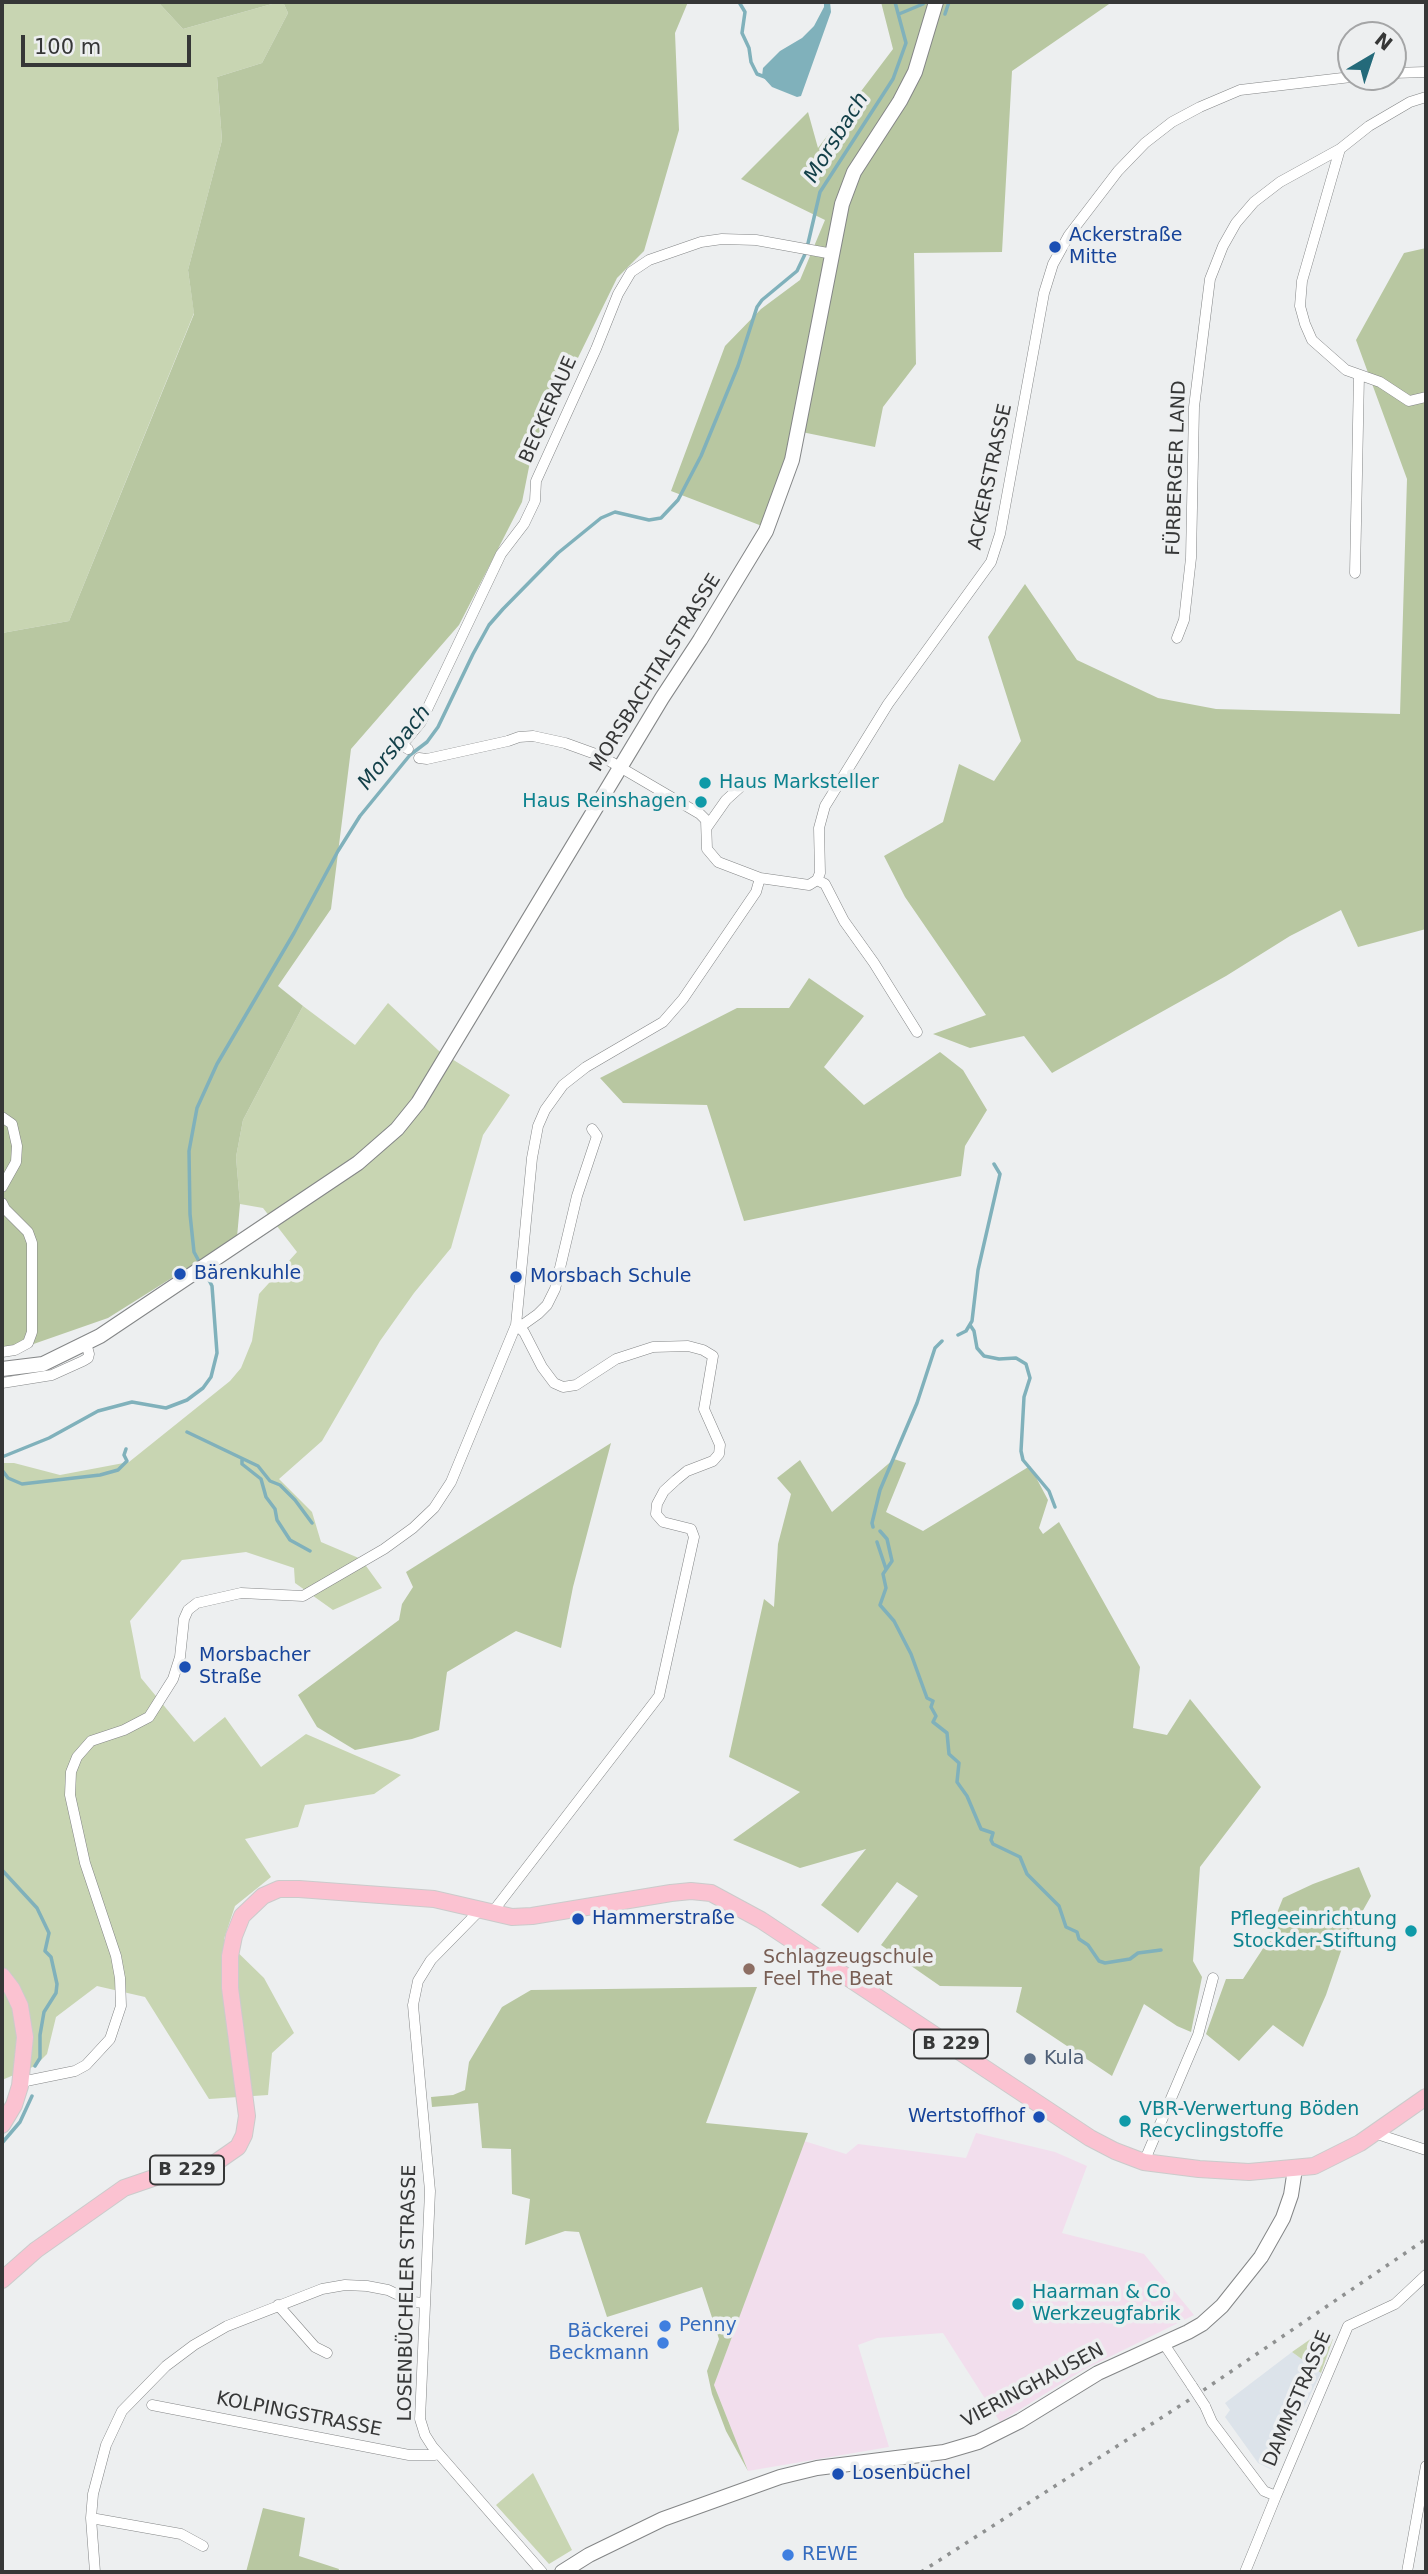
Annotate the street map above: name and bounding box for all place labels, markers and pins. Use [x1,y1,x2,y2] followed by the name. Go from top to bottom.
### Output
[1069,225,1182,269] place label: Ackerstraße Mitte
[1047,239,1063,255] marker: Ackerstraße Mitte
[719,772,879,794] place label: Haus Marksteller
[697,775,713,791] marker: Haus Marksteller
[522,791,687,813] place label: Haus Reinshagen
[693,794,709,810] marker: Haus Reinshagen
[194,1263,301,1285] place label: Bärenkuhle
[172,1266,188,1282] marker: Bärenkuhle
[530,1266,692,1288] place label: Morsbach Schule
[508,1269,524,1285] marker: Morsbach Schule
[199,1645,310,1689] place label: Morsbacher Straße
[177,1659,193,1675] marker: Morsbacher Straße
[592,1908,735,1930] place label: Hammerstraße
[1230,1909,1397,1953] place label: Pflegeeinrichtung Stockder-Stiftung
[570,1911,586,1927] marker: Hammerstraße
[1403,1923,1419,1939] marker: Pflegeeinrichtung Stockder-Stiftung
[763,1947,934,1991] place label: Schlagzeugschule Feel The Beat
[741,1961,757,1977] marker: Schlagzeugschule Feel The Beat
[1044,2048,1084,2070] place label: Kula
[1022,2051,1038,2067] marker: Kula
[1139,2099,1359,2143] place label: VBR-Verwertung Böden Recyclingstoffe
[908,2106,1025,2128] place label: Wertstoffhof
[1031,2109,1047,2125] marker: Wertstoffhof
[1117,2113,1133,2129] marker: VBR-Verwertung Böden Recyclingstoffe
[1032,2282,1180,2326] place label: Haarman & Co Werkzeugfabrik
[1010,2296,1026,2312] marker: Haarman & Co Werkzeugfabrik
[679,2315,737,2337] place label: Penny
[657,2318,673,2334] marker: Penny
[549,2321,649,2365] place label: Bäckerei Beckmann
[655,2335,671,2351] marker: Bäckerei Beckmann
[852,2463,971,2485] place label: Losenbüchel
[830,2466,846,2482] marker: Losenbüchel
[802,2544,858,2566] place label: REWE
[780,2547,796,2563] marker: REWE

